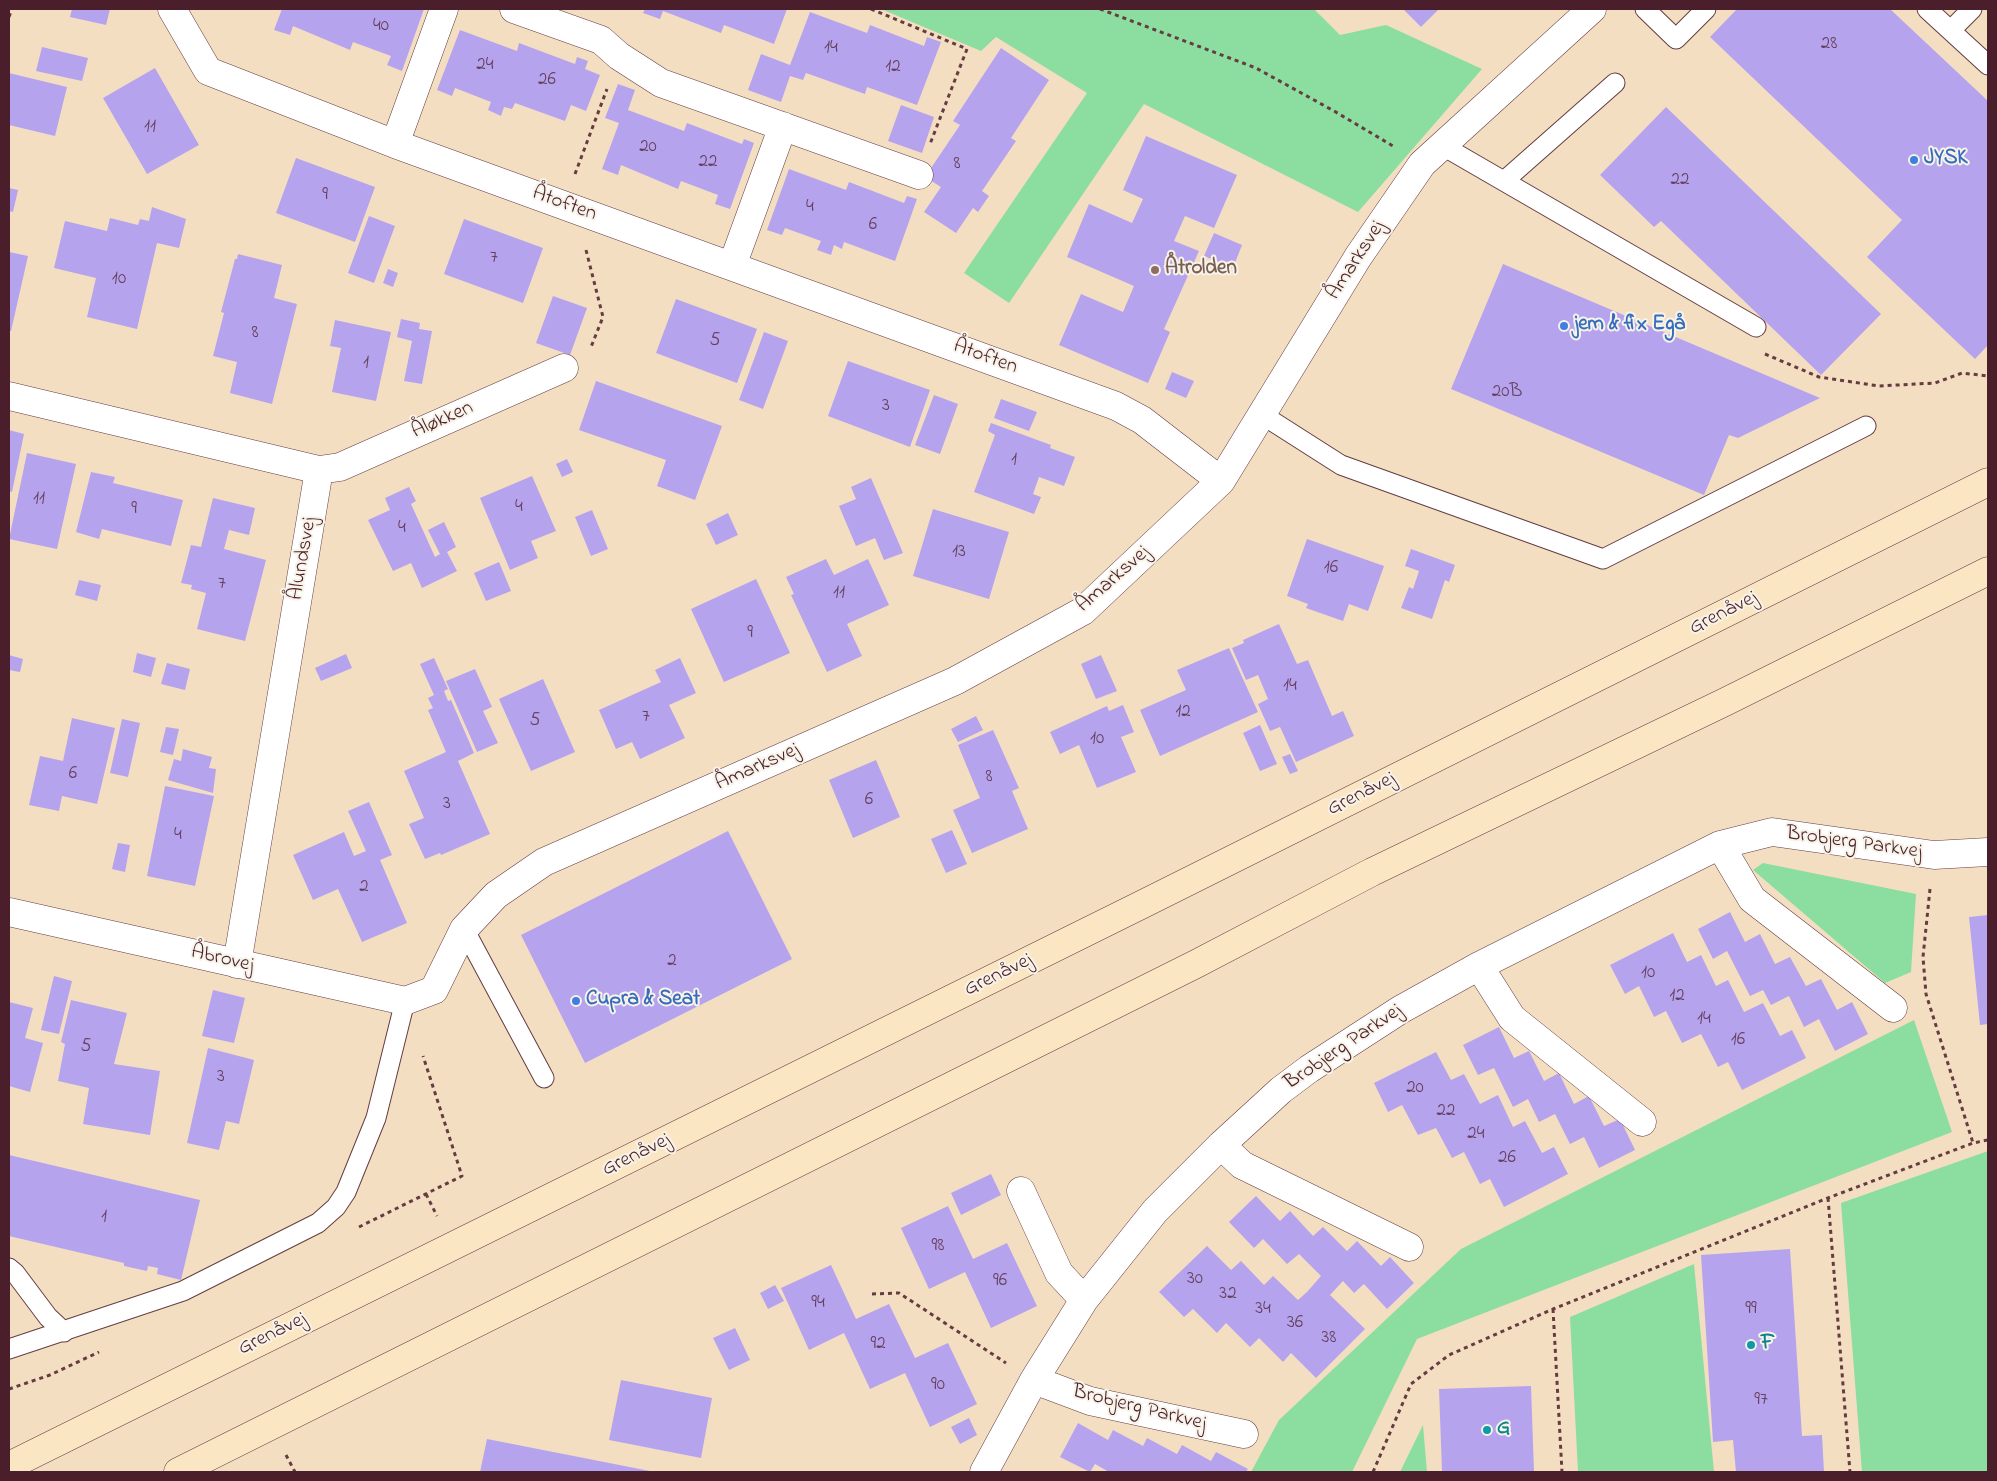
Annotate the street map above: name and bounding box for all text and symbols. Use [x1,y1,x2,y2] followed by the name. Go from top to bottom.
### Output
[373,16,389,38] house number: 40
[1821,34,1837,56] house number: 28
[824,38,838,60] house number: 14
[476,55,494,77] house number: 24
[885,57,901,79] house number: 12
[538,70,556,92] house number: 26
[144,117,156,139] house number: 11
[639,137,657,159] house number: 20
[1924,147,1968,173] place label: JYSK
[699,152,717,174] house number: 22
[953,154,961,176] house number: 8
[1908,154,1920,166] marker: JYSK
[1671,170,1689,192] house number: 22
[528,182,600,228] street label: Åtoften
[322,185,328,207] house number: 9
[806,197,814,219] house number: 4
[869,215,877,237] house number: 6
[1322,217,1392,305] street label: Åmarksvej
[490,248,498,270] house number: 7
[1165,257,1237,283] place label: Åtrolden
[1149,264,1161,276] marker: Åtrolden
[112,269,126,291] house number: 10
[1574,313,1686,339] place label: jem & fix Egå
[1558,320,1570,332] marker: jem & fix Egå
[251,323,259,345] house number: 8
[710,331,720,353] house number: 5
[949,335,1021,381] street label: Åtoften
[363,353,369,375] house number: 1
[1492,382,1522,404] house number: 20B
[408,396,478,446] street label: Åløkken
[882,396,890,418] house number: 3
[1011,450,1017,472] house number: 1
[33,489,45,511] house number: 11
[515,497,523,519] house number: 4
[131,499,137,521] house number: 9
[284,516,324,602] street label: Ålundsvej
[398,518,406,540] house number: 4
[1072,541,1156,619] street label: Åmarksvej
[952,542,966,564] house number: 13
[1324,558,1338,580] house number: 16
[218,574,226,596] house number: 7
[833,583,845,605] house number: 11
[1686,586,1762,642] street label: Grenåvej
[747,623,753,645] house number: 9
[1283,676,1297,698] house number: 14
[1175,702,1191,724] house number: 12
[642,707,650,729] house number: 7
[530,711,540,733] house number: 5
[1090,729,1104,751] house number: 10
[712,738,804,798] street label: Åmarksvej
[69,764,77,786] house number: 6
[985,767,993,789] house number: 8
[1324,767,1400,823] street label: Grenåvej
[865,790,873,812] house number: 6
[443,794,451,816] house number: 3
[1785,822,1923,866] street label: Brobjerg Parkvej
[174,825,182,847] house number: 4
[359,877,369,899] house number: 2
[188,941,256,979] street label: Åbrovej
[961,949,1037,1003] street label: Grenåvej
[667,951,677,973] house number: 2
[1641,963,1655,985] house number: 10
[1669,986,1685,1008] house number: 12
[586,988,700,1014] place label: Cupra & Seat
[570,995,582,1007] marker: Cupra & Seat
[1280,999,1408,1097] street label: Brobjerg Parkvej
[1697,1009,1711,1031] house number: 14
[1731,1030,1745,1052] house number: 16
[81,1037,91,1059] house number: 5
[217,1067,225,1089] house number: 3
[1406,1078,1424,1100] house number: 20
[1437,1101,1455,1123] house number: 22
[1467,1124,1485,1146] house number: 24
[599,1129,675,1183] street label: Grenåvej
[1498,1148,1516,1170] house number: 26
[101,1207,107,1229] house number: 1
[932,1236,944,1258] house number: 98
[1187,1269,1203,1291] house number: 30
[993,1271,1007,1293] house number: 96
[1219,1284,1237,1306] house number: 32
[811,1293,825,1315] house number: 94
[1255,1299,1271,1321] house number: 34
[1745,1299,1757,1321] house number: 99
[235,1308,311,1362] street label: Grenåvej
[1287,1313,1303,1335] house number: 36
[1322,1328,1336,1350] house number: 38
[1761,1332,1775,1358] place label: F
[870,1334,886,1356] house number: 92
[1745,1339,1757,1351] marker: F
[931,1375,945,1397] house number: 90
[1070,1380,1208,1438] street label: Brobjerg Parkvej
[1754,1390,1768,1412] house number: 97
[1497,1417,1510,1443] place label: G
[1481,1424,1493,1436] marker: G

